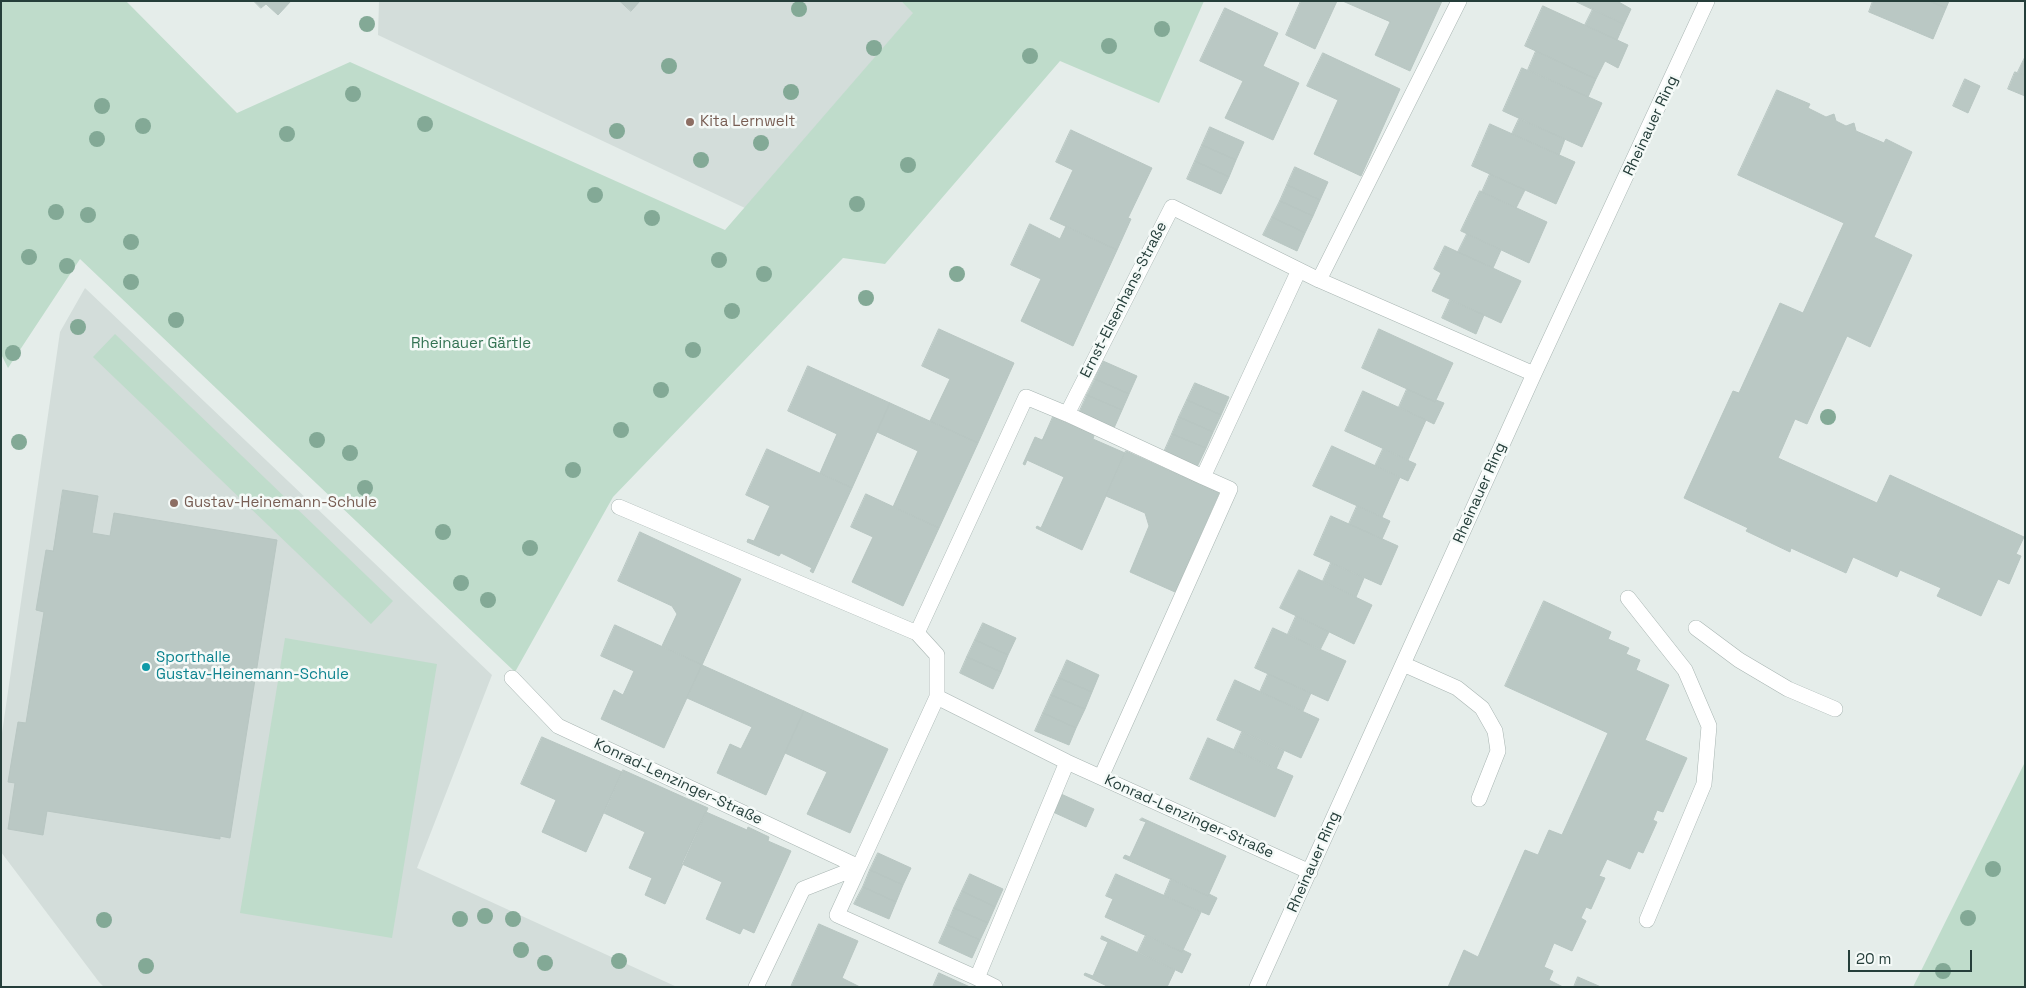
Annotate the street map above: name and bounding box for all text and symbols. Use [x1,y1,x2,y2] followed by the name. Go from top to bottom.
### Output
[1620,73,1682,179] street label: Rheinauer Ring
[700,113,795,131] place label: Kita Lernwelt
[684,116,696,128] marker: Kita Lernwelt
[1077,219,1171,381] street label: Ernst-Elsenhans-Straße
[411,335,531,353] park label: Rheinauer Gärtle
[1450,440,1510,546] street label: Rheinauer Ring
[184,494,377,512] place label: Gustav-Heinemann-Schule
[168,497,180,509] marker: Gustav-Heinemann-Schule
[156,649,349,684] place label: Sporthalle Gustav-Heinemann-Schule
[140,661,152,673] marker: Sporthalle Gustav-Heinemann-Schule
[591,735,765,829] street label: Konrad-Lenzinger-Straße
[1101,771,1277,863] street label: Konrad-Lenzinger-Straße
[1284,809,1344,915] street label: Rheinauer Ring
[1851,940,1975,972] scale bar
[1856,949,1891,968] text: 20 m

